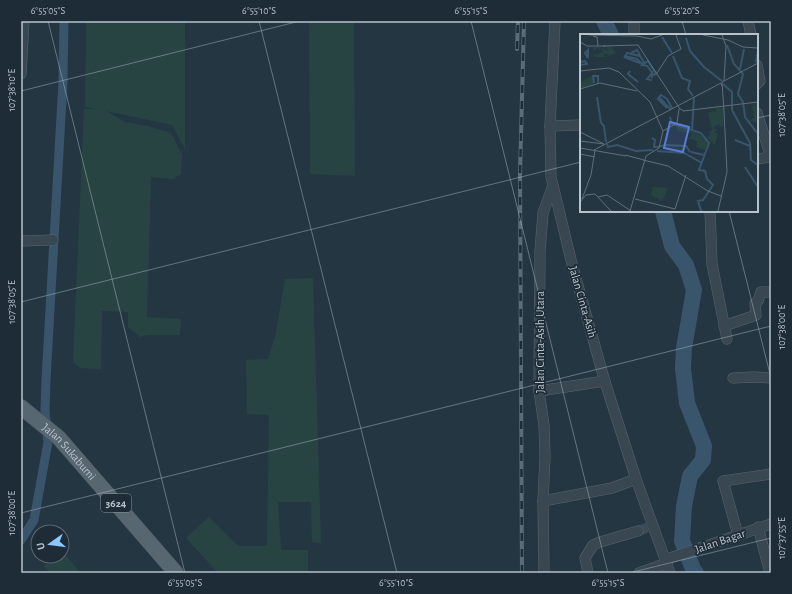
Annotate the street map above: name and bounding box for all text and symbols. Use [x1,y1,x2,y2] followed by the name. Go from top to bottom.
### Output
[31,6,66,16] text: 6°55'05"S
[242,6,276,16] text: 6°55'10"S
[455,6,488,16] text: 6°55'15"S
[665,6,700,16] text: 6°55'20"S
[580,34,758,212] inset map
[7,68,17,111] text: 107°38'10"E
[777,93,787,137] text: 107°38'05"E
[567,265,599,339] street label: Jalan Cinta-Asih
[7,280,17,324] text: 107°38'05"E
[534,291,546,393] street label: Jalan Cinta-Asih Utara
[777,305,787,349] text: 107°38'00"E
[40,421,99,482] street label: Jalan Sukabumi
[7,491,17,535] text: 107°38'00"E
[101,494,131,512] road number: 3624
[777,517,787,559] text: 107°37'55"E
[30,524,70,564] north arrow
[693,527,747,555] street label: Jalan Bagar
[35,542,47,551] text: U
[168,578,203,588] text: 6°55'05"S
[379,578,413,588] text: 6°55'10"S
[592,578,625,588] text: 6°55'15"S

